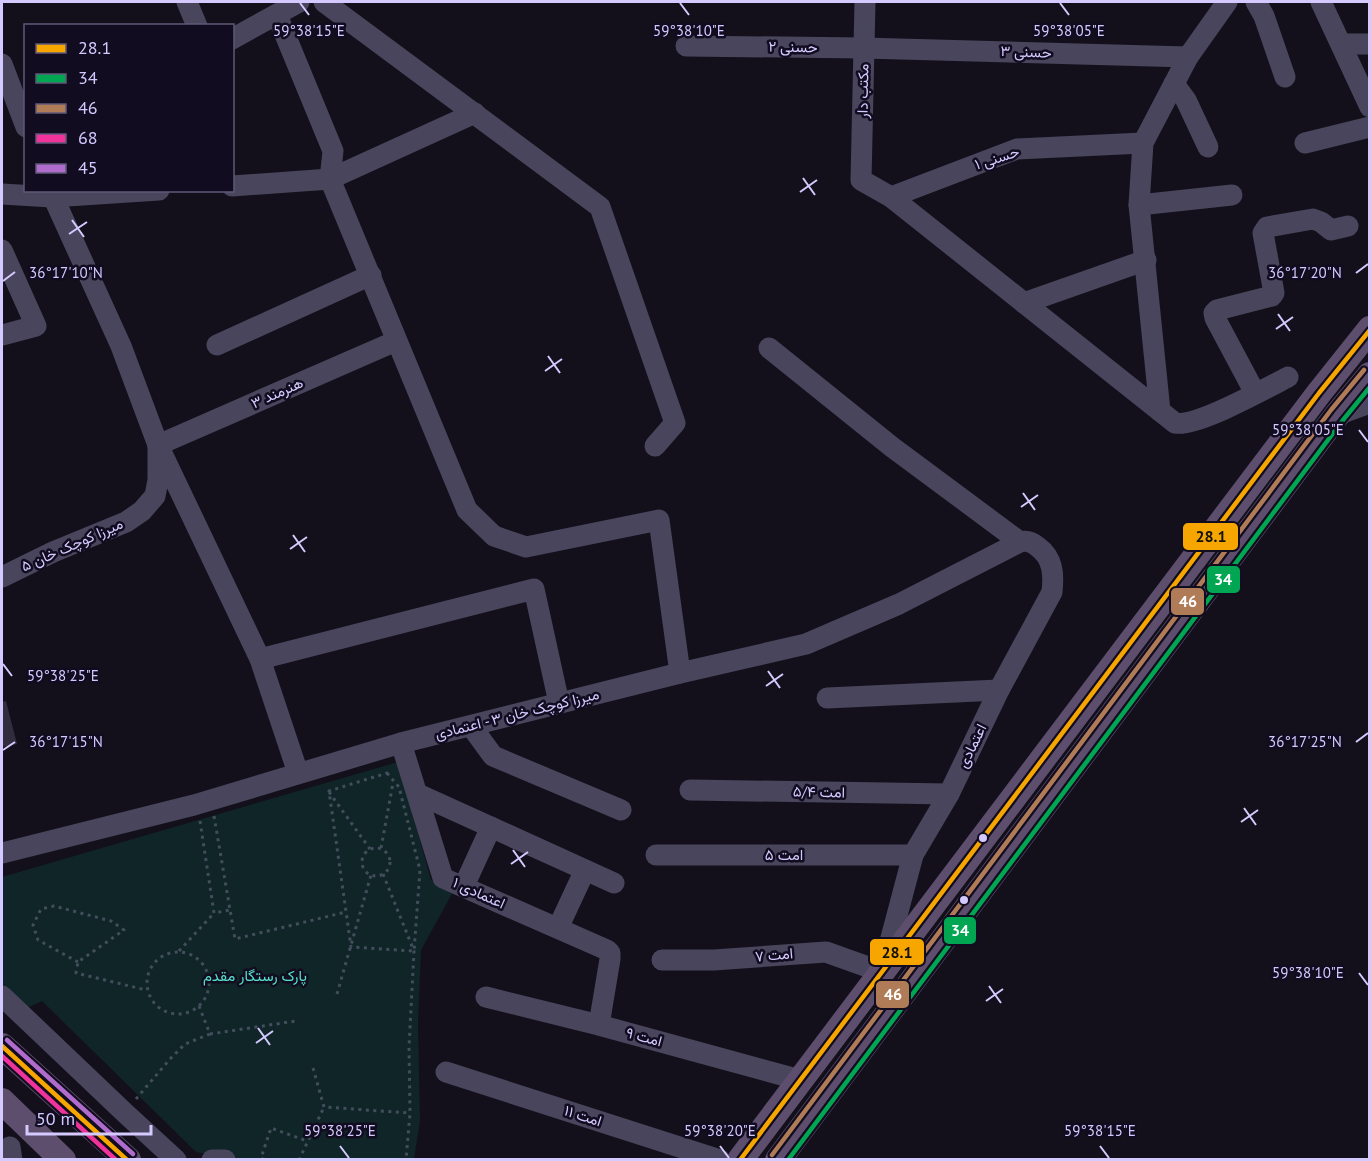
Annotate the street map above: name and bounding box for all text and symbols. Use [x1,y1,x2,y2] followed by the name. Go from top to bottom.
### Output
[273,21,345,40] text: 59°38'15"E
[653,21,725,40] text: 59°38'10"E
[1033,21,1105,40] text: 59°38'05"E
[24,24,234,192] legend
[78,36,111,59] text: 28.1
[768,37,818,57] street label: حسنی ۲
[1000,41,1052,63] street label: حسنی ۳
[853,63,872,120] street label: مکتب دار
[78,66,98,89] text: 34
[78,96,98,119] text: 46
[78,126,98,149] text: 68
[972,141,1022,175] street label: حسنی ۱
[78,156,98,179] text: 45
[29,263,103,282] text: 36°17'10"N
[1268,263,1342,282] text: 36°17'20"N
[248,373,306,412] street label: هنرمند ۳
[1272,420,1344,439] text: 59°38'05"E
[18,514,126,576] street label: میرزا کوچک خان ۵
[1182,522,1239,551] line badge: 28.1
[1195,526,1227,546] text: 28.1
[1206,565,1241,594] line badge: 34
[1214,569,1232,589] text: 34
[1170,587,1205,616] line badge: 46
[1179,591,1197,611] text: 46
[27,666,99,685] text: 59°38'25"E
[433,684,601,744] street label: میرزا کوچک خان ۳ - اعتمادی
[953,721,991,771] street label: اعتمادی
[29,732,103,751] text: 36°17'15"N
[1268,732,1342,751] text: 36°17'25"N
[793,782,845,801] street label: امت ۵/۴
[977,832,989,844] unlabelled marker
[765,845,803,864] street label: امت ۵
[450,873,508,913] street label: اعتمادی ۱
[958,894,970,906] unlabelled marker
[943,916,977,945] line badge: 34
[951,920,969,940] text: 34
[869,938,925,966] line badge: 28.1
[881,942,913,962] text: 28.1
[754,943,794,966] street label: امت ۷
[1272,963,1344,982] text: 59°38'10"E
[203,966,307,986] park label: پارک رستگار مقدم
[875,980,910,1009] line badge: 46
[884,984,902,1004] text: 46
[624,1023,664,1050] street label: امت ۹
[27,1098,152,1136] scale bar
[562,1101,604,1130] street label: امت ۱۱
[36,1107,75,1130] text: 50 m
[304,1121,376,1140] text: 59°38'25"E
[684,1121,756,1140] text: 59°38'20"E
[1064,1121,1136,1140] text: 59°38'15"E

